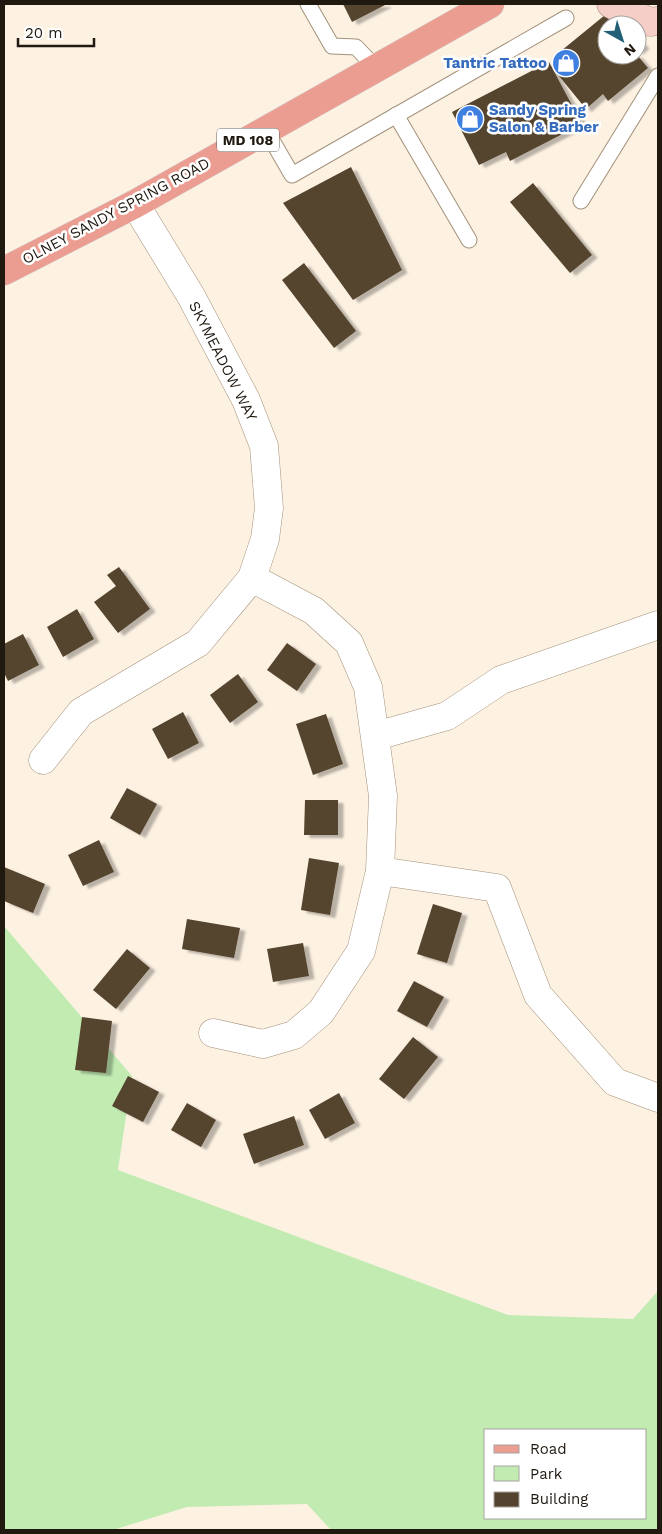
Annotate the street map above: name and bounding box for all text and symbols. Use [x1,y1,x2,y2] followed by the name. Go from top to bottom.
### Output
[18,15,94,47] scale bar
[597,15,647,65] north arrow
[25,24,63,42] text: 20 m
[621,41,639,60] text: N
[551,48,581,78] shop icon: Tantric Tattoo
[443,54,547,72] place label: Tantric Tattoo
[489,101,599,136] place label: Sandy Spring Salon & Barber
[455,104,485,134] shop icon: Sandy Spring Salon & Barber
[217,128,279,152] road number: MD 108
[19,154,213,268] street label: OLNEY SANDY SPRING ROAD
[185,298,261,424] street label: SKYMEADOW WAY
[484,1429,647,1519] legend
[530,1440,567,1458] text: Road
[530,1465,563,1483] text: Park
[530,1490,588,1508] text: Building

